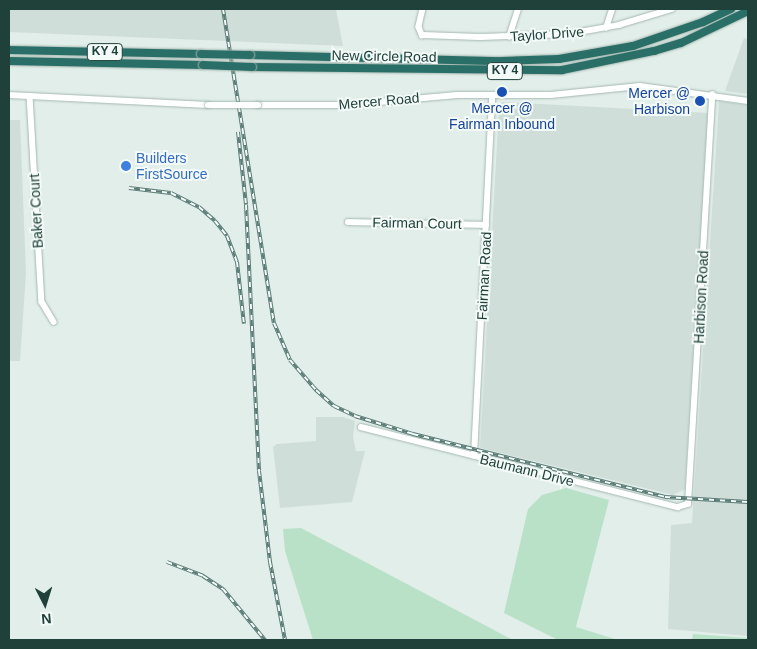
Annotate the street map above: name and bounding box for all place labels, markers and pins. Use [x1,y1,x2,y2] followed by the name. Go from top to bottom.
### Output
[628,85,690,118] place label: Mercer @ Harbison
[496,86,508,98] marker: Mercer @ Fairman Inbound
[694,95,706,107] marker: Mercer @ Harbison
[449,100,555,132] place label: Mercer @ Fairman Inbound
[136,150,208,182] place label: Builders FirstSource
[120,160,132,172] marker: Builders FirstSource

